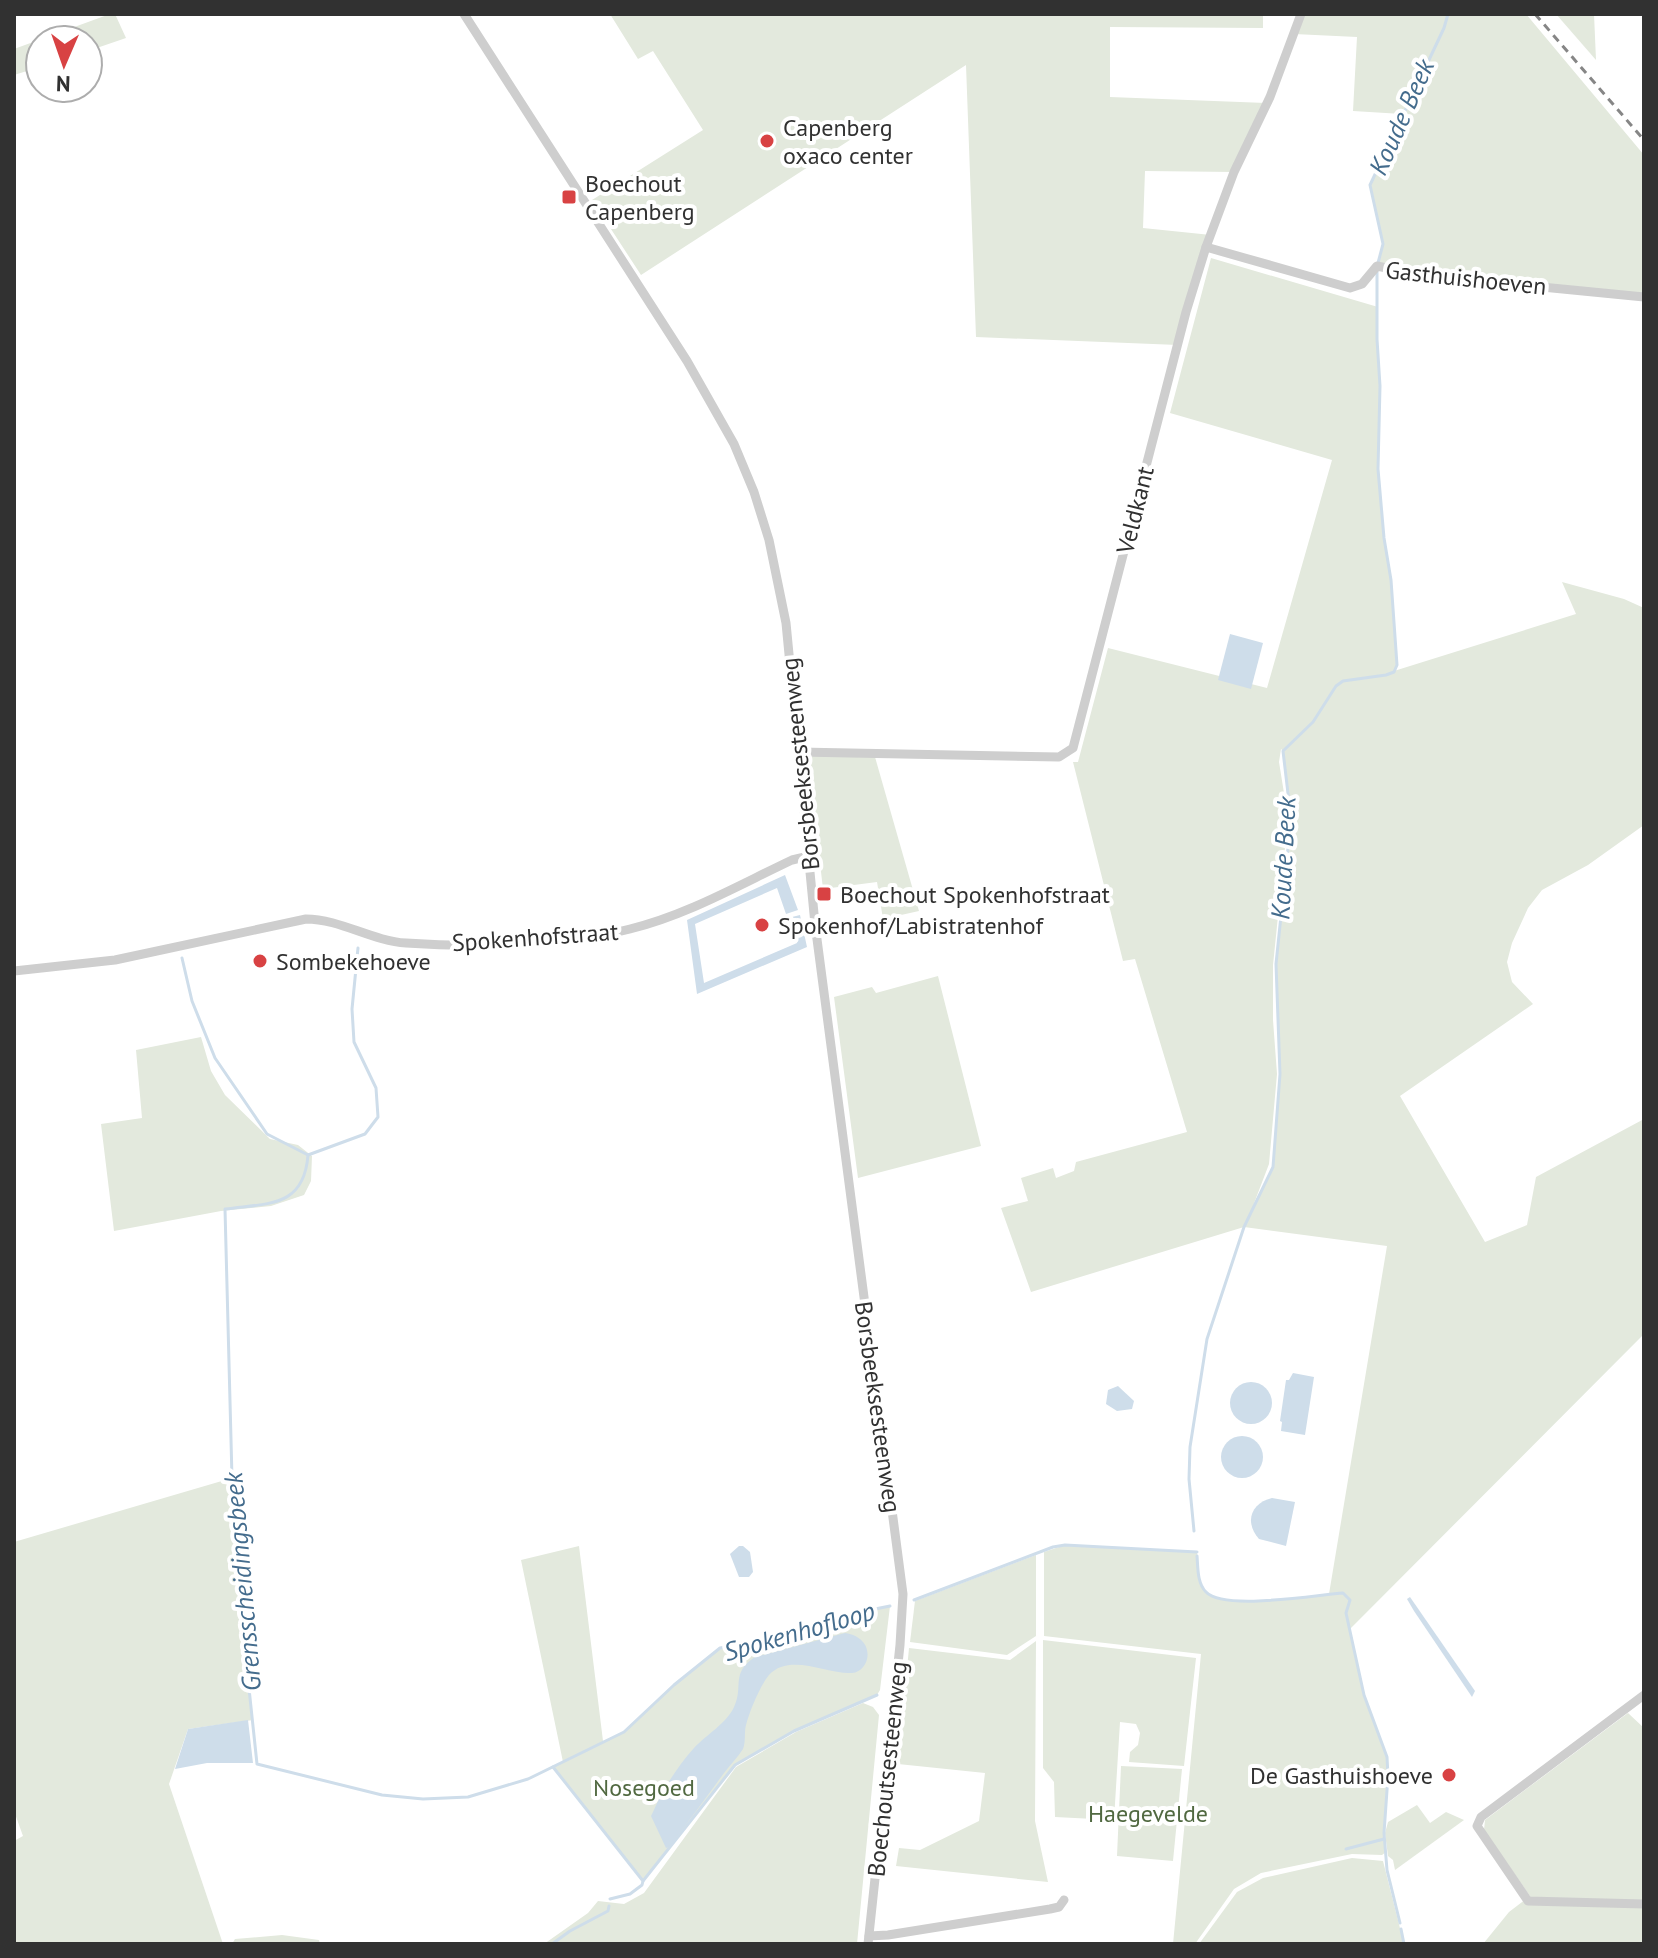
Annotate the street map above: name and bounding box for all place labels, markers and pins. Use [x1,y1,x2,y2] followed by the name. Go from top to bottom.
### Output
[783,112,913,171] place label: Capenberg oxaco center
[758,132,776,150] marker: Capenberg oxaco center
[585,168,695,227] place label: Boechout Capenberg
[560,188,578,206] marker: Boechout Capenberg
[840,879,1110,910] place label: Boechout Spokenhofstraat
[815,885,833,903] marker: Boechout Spokenhofstraat
[778,910,1044,941] place label: Spokenhof/Labistratenhof
[753,916,771,934] marker: Spokenhof/Labistratenhof
[276,946,431,977] place label: Sombekehoeve
[251,952,269,970] marker: Sombekehoeve
[1250,1760,1433,1791] place label: De Gasthuishoeve
[1440,1766,1458,1784] marker: De Gasthuishoeve

